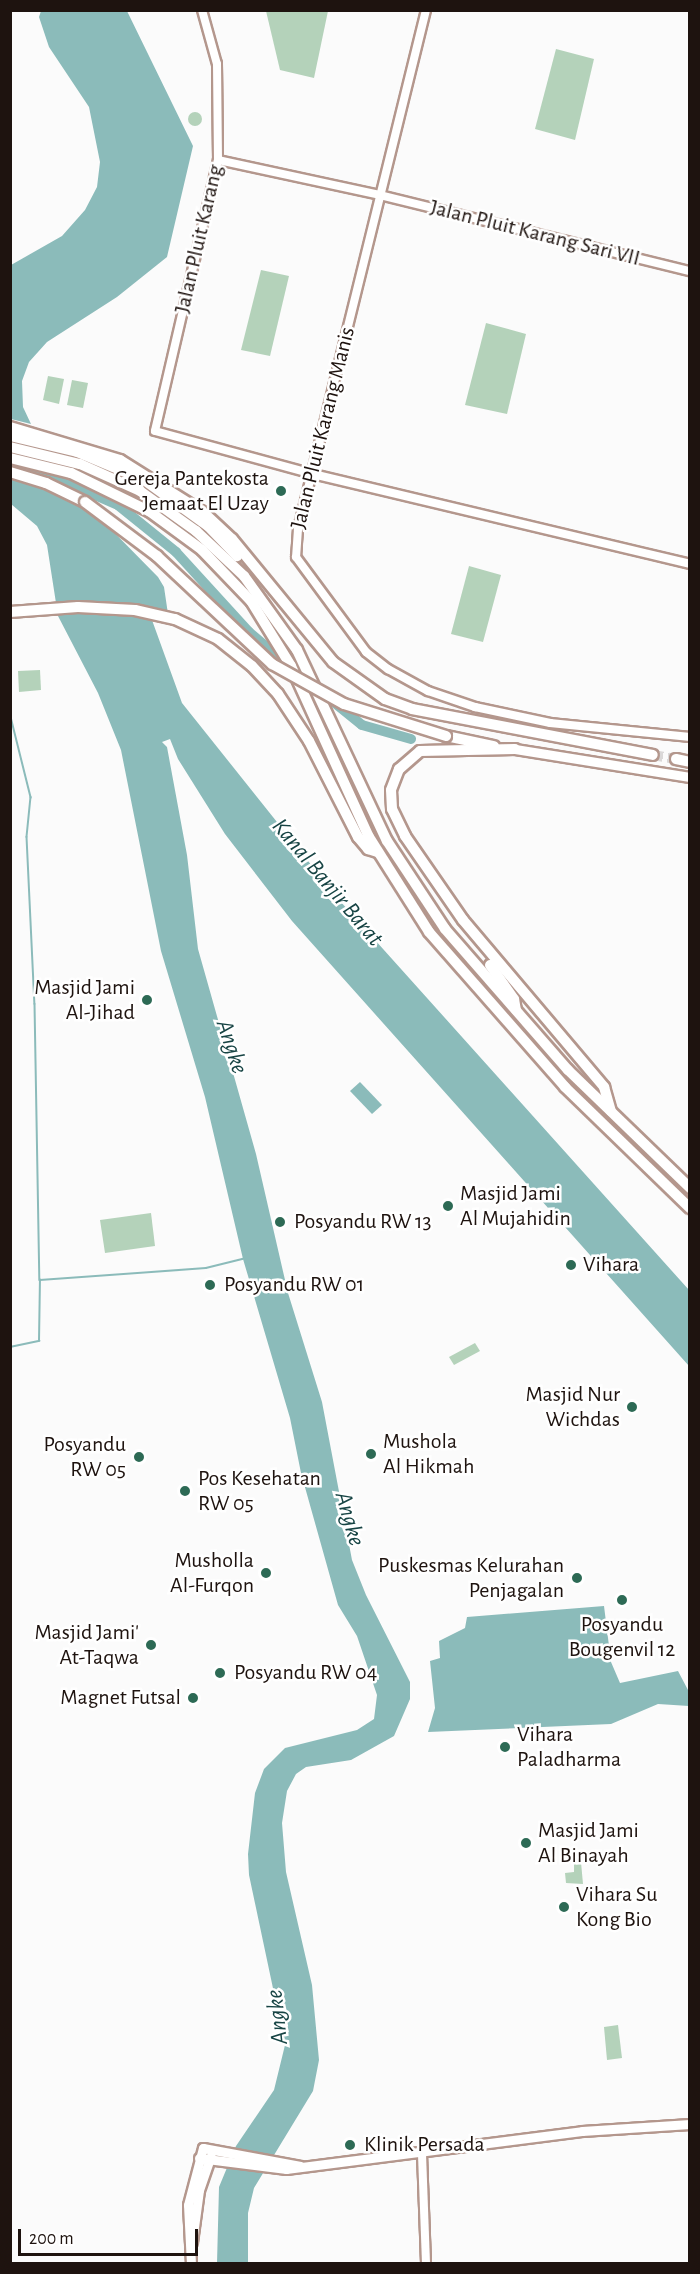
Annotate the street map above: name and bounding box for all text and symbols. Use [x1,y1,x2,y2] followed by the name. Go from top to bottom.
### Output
[169,162,229,316] street label: Jalan Pluit Karang
[427,194,643,272] street label: Jalan Pluit Karang Sari VII
[285,324,361,532] street label: Jalan Pluit Karang Manis
[114,465,269,516] place label: Gereja Pantekosta Jemaat El Uzay
[274,484,288,498] marker: Gereja Pantekosta Jemaat El Uzay
[265,813,389,953] water label: Kanal Banjir Barat
[34,974,135,1026] place label: Masjid Jami Al-Jihad
[140,993,154,1007] marker: Masjid Jami Al-Jihad
[209,1016,253,1078] water label: Angke
[460,1180,571,1232] place label: Masjid Jami Al Mujahidin
[441,1199,455,1213] marker: Masjid Jami Al Mujahidin
[294,1209,432,1235] place label: Posyandu RW 13
[271,1213,289,1231] marker: Posyandu RW 13
[583,1252,639,1278] place label: Vihara
[564,1258,578,1272] marker: Vihara
[224,1272,364,1298] place label: Posyandu RW 01
[201,1276,219,1294] marker: Posyandu RW 01
[525,1381,620,1432] place label: Masjid Nur Wichdas
[625,1400,639,1414] marker: Masjid Nur Wichdas
[383,1428,474,1480] place label: Mushola Al Hikmah
[44,1431,126,1482] place label: Posyandu RW 05
[364,1447,378,1461] marker: Mushola Al Hikmah
[130,1448,148,1466] marker: Posyandu RW 05
[198,1465,321,1516] place label: Pos Kesehatan RW 05
[176,1482,194,1500] marker: Pos Kesehatan RW 05
[328,1489,370,1549] water label: Angke
[170,1547,254,1598] place label: Musholla Al-Furqon
[378,1552,564,1604] place label: Puskesmas Kelurahan Penjagalan
[259,1566,273,1580] marker: Musholla Al-Furqon
[568,1569,586,1587] marker: Puskesmas Kelurahan Penjagalan
[613,1591,631,1609] marker: Posyandu Bougenvil 12
[569,1611,675,1663] place label: Posyandu Bougenvil 12
[34,1619,139,1670] place label: Masjid Jami' At-Taqwa
[144,1638,158,1652] marker: Masjid Jami' At-Taqwa
[234,1660,377,1686] place label: Posyandu RW 04
[211,1664,229,1682] marker: Posyandu RW 04
[60,1685,181,1711] place label: Magnet Futsal
[186,1691,200,1705] marker: Magnet Futsal
[517,1721,621,1772] place label: Vihara Paladharma
[498,1740,512,1754] marker: Vihara Paladharma
[538,1817,639,1868] place label: Masjid Jami Al Binayah
[519,1836,533,1850] marker: Masjid Jami Al Binayah
[576,1881,657,1933] place label: Vihara Su Kong Bio
[557,1900,571,1914] marker: Vihara Su Kong Bio
[261,1988,295,2046] water label: Angke
[364,2132,485,2158] place label: Klinik Persada
[341,2136,359,2154] marker: Klinik Persada
[21,2217,201,2255] scale bar
[29,2230,74,2248] text: 200 m

